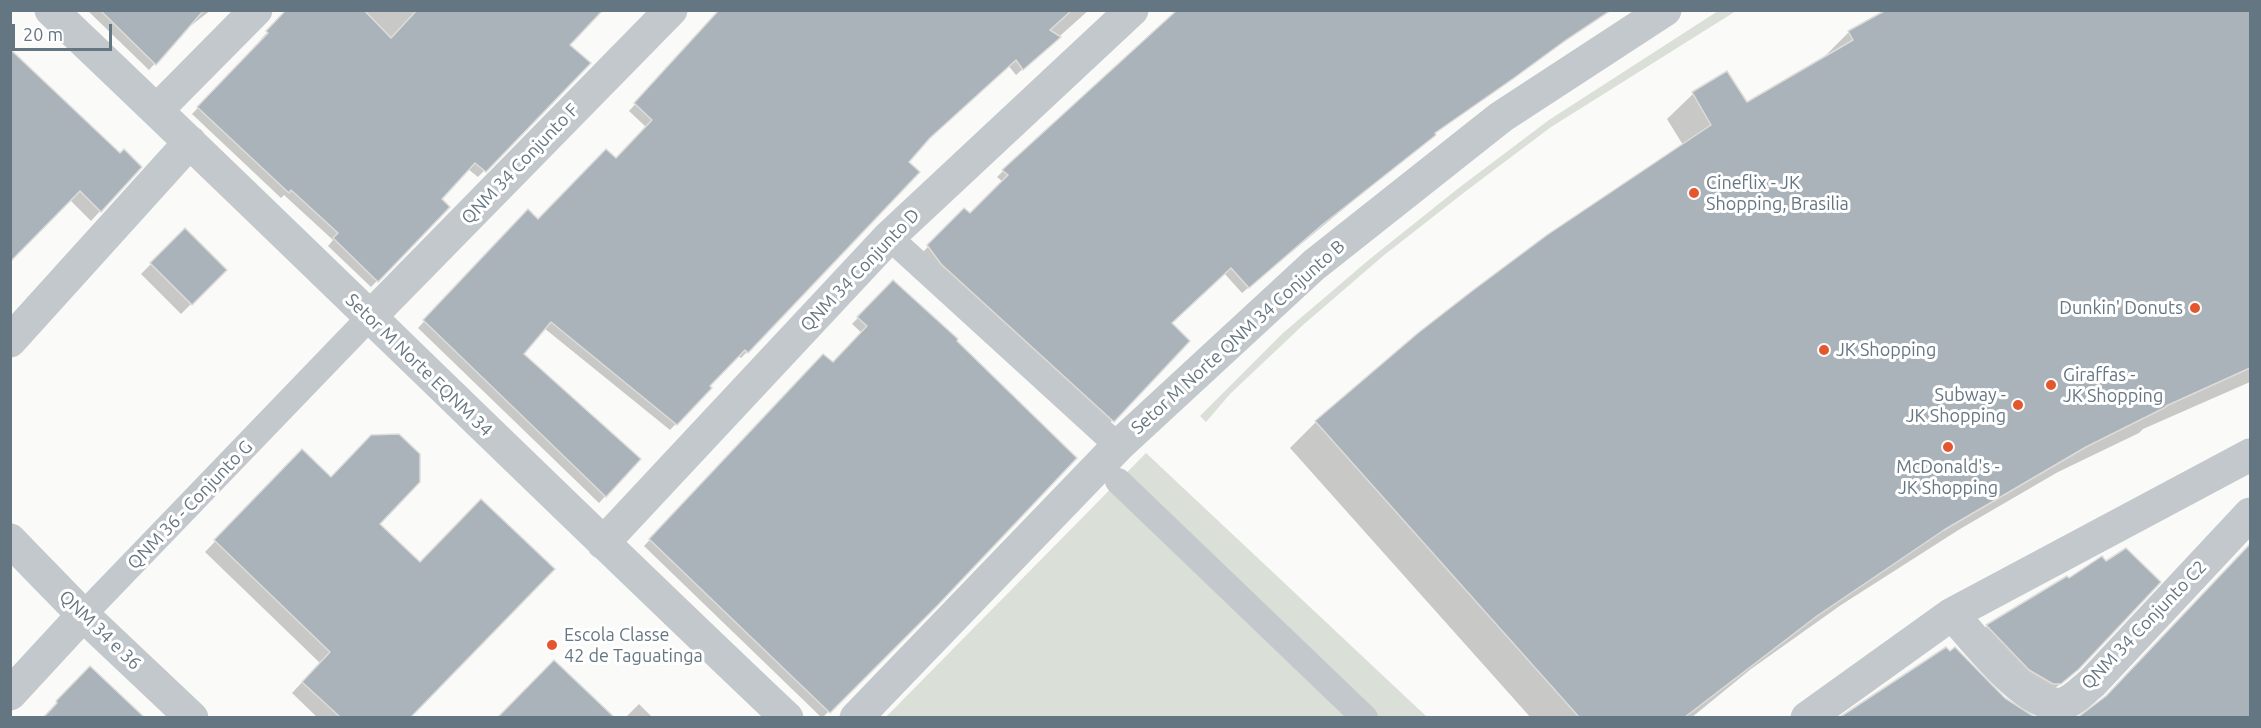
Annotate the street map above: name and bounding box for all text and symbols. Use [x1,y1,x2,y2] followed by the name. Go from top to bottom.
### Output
[15,12,116,50] scale bar
[23,24,63,44] text: 20 m
[457,99,583,229] street label: QNM 34 Conjunto F
[1706,172,1849,214] place label: Cineflix - JK Shopping, Brasilia
[1687,186,1701,200] marker: Cineflix - JK Shopping, Brasilia
[796,204,924,336] street label: QNM 34 Conjunto D
[1127,235,1349,439] street label: Setor M Norte QNM 34 Conjunto B
[341,289,497,441] street label: Setor M Norte EQNM 34
[2059,297,2183,319] place label: Dunkin' Donuts
[2188,301,2202,315] marker: Dunkin' Donuts
[1836,339,1936,361] place label: JK Shopping
[1817,343,1831,357] marker: JK Shopping
[2063,364,2163,406] place label: Giraffas - JK Shopping
[2044,378,2058,392] marker: Giraffas - JK Shopping
[1906,384,2006,426] place label: Subway - JK Shopping
[2011,398,2025,412] marker: Subway - JK Shopping
[123,436,257,574] street label: QNM 36 - Conjunto G
[1941,440,1955,454] marker: McDonald's - JK Shopping
[1896,456,2000,498] place label: McDonald's - JK Shopping
[2077,556,2211,694] street label: QNM 34 Conjunto C2
[55,586,145,674] street label: QNM 34 e 36
[564,624,703,666] place label: Escola Classe 42 de Taguatinga
[545,638,559,652] marker: Escola Classe 42 de Taguatinga

